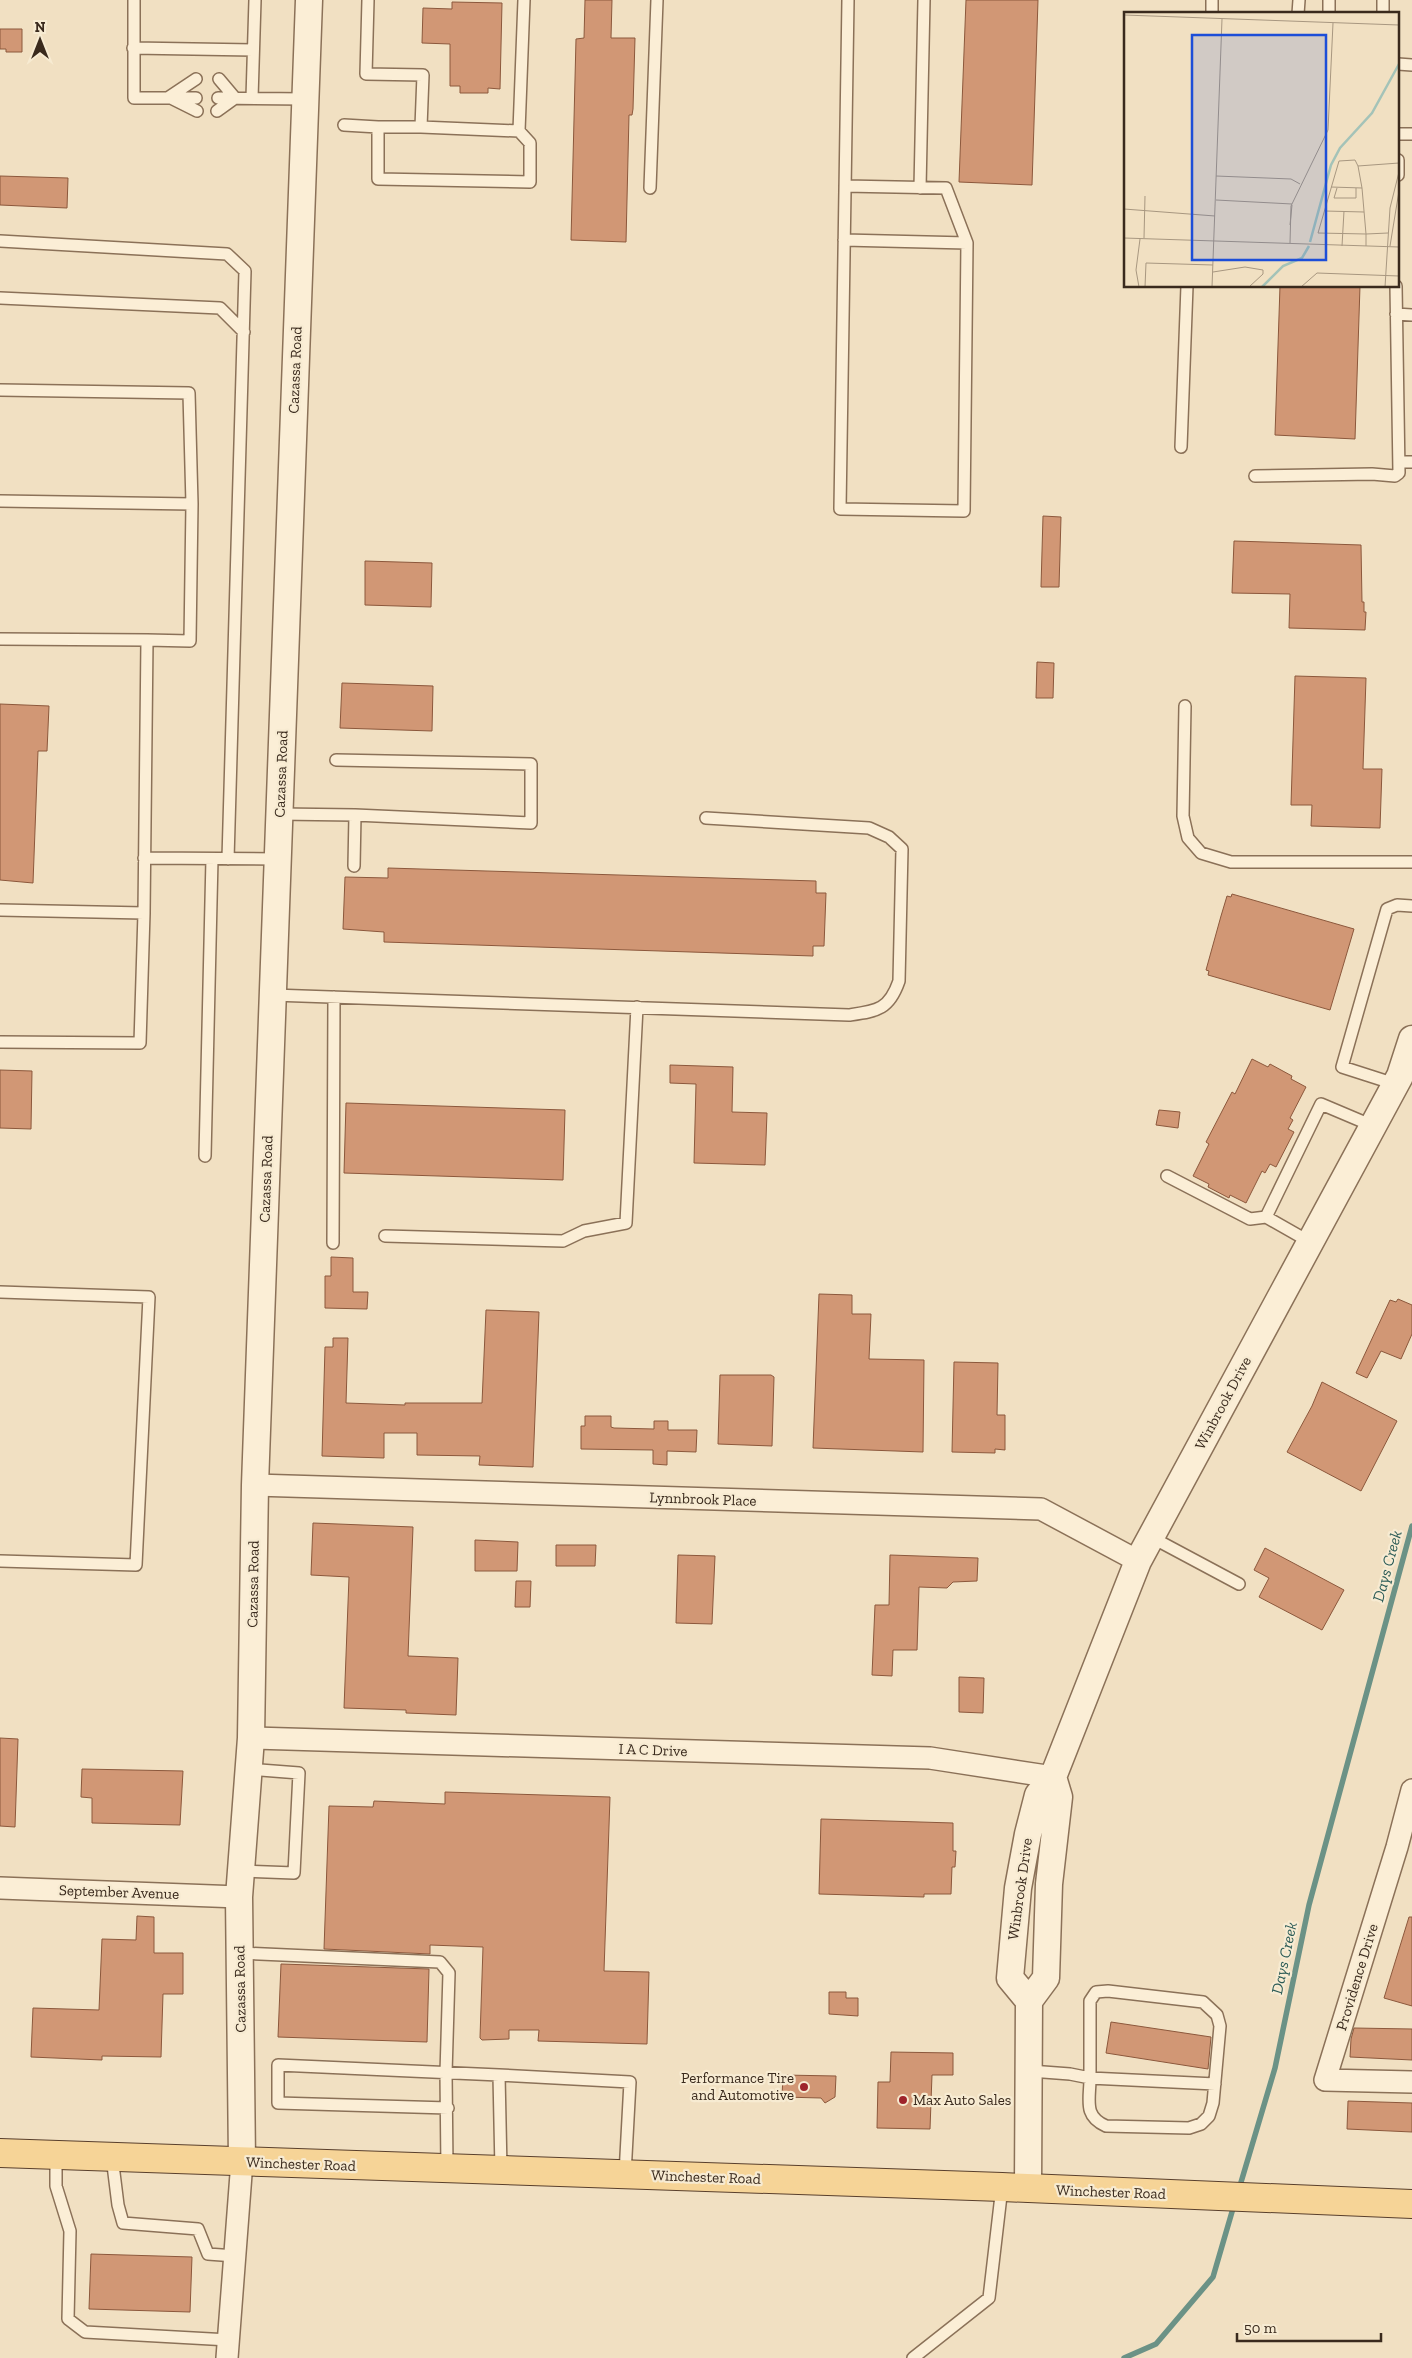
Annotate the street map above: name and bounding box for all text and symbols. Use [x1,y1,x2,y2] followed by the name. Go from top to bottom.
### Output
[1124,12,1400,288] inset map
[15,15,65,65] north arrow
[35,19,46,36] text: N
[284,325,306,414] street label: Cazassa Road
[270,729,292,818] street label: Cazassa Road
[255,1134,277,1223] street label: Cazassa Road
[1191,1353,1255,1453] street label: Winbrook Drive
[649,1488,757,1510] street label: Lynnbrook Place
[1368,1528,1406,1604] water label: Days Creek
[243,1539,263,1628] street label: Cazassa Road
[618,1740,688,1760] street label: I A C Drive
[1004,1837,1036,1941] street label: Winbrook Drive
[58,1881,180,1903] street label: September Avenue
[1267,1920,1301,1996] water label: Days Creek
[1332,1921,1382,2033] street label: Providence Drive
[230,1944,250,2033] street label: Cazassa Road
[681,2069,794,2104] place label: Performance Tire and Automotive
[798,2081,810,2093] marker: Performance Tire and Automotive
[913,2091,1011,2109] place label: Max Auto Sales
[897,2094,909,2106] marker: Max Auto Sales
[246,2153,357,2175] street label: Winchester Road
[651,2166,762,2188] street label: Winchester Road
[1056,2181,1167,2203] street label: Winchester Road
[1237,2310,1381,2342] scale bar
[1244,2319,1277,2337] text: 50 m

